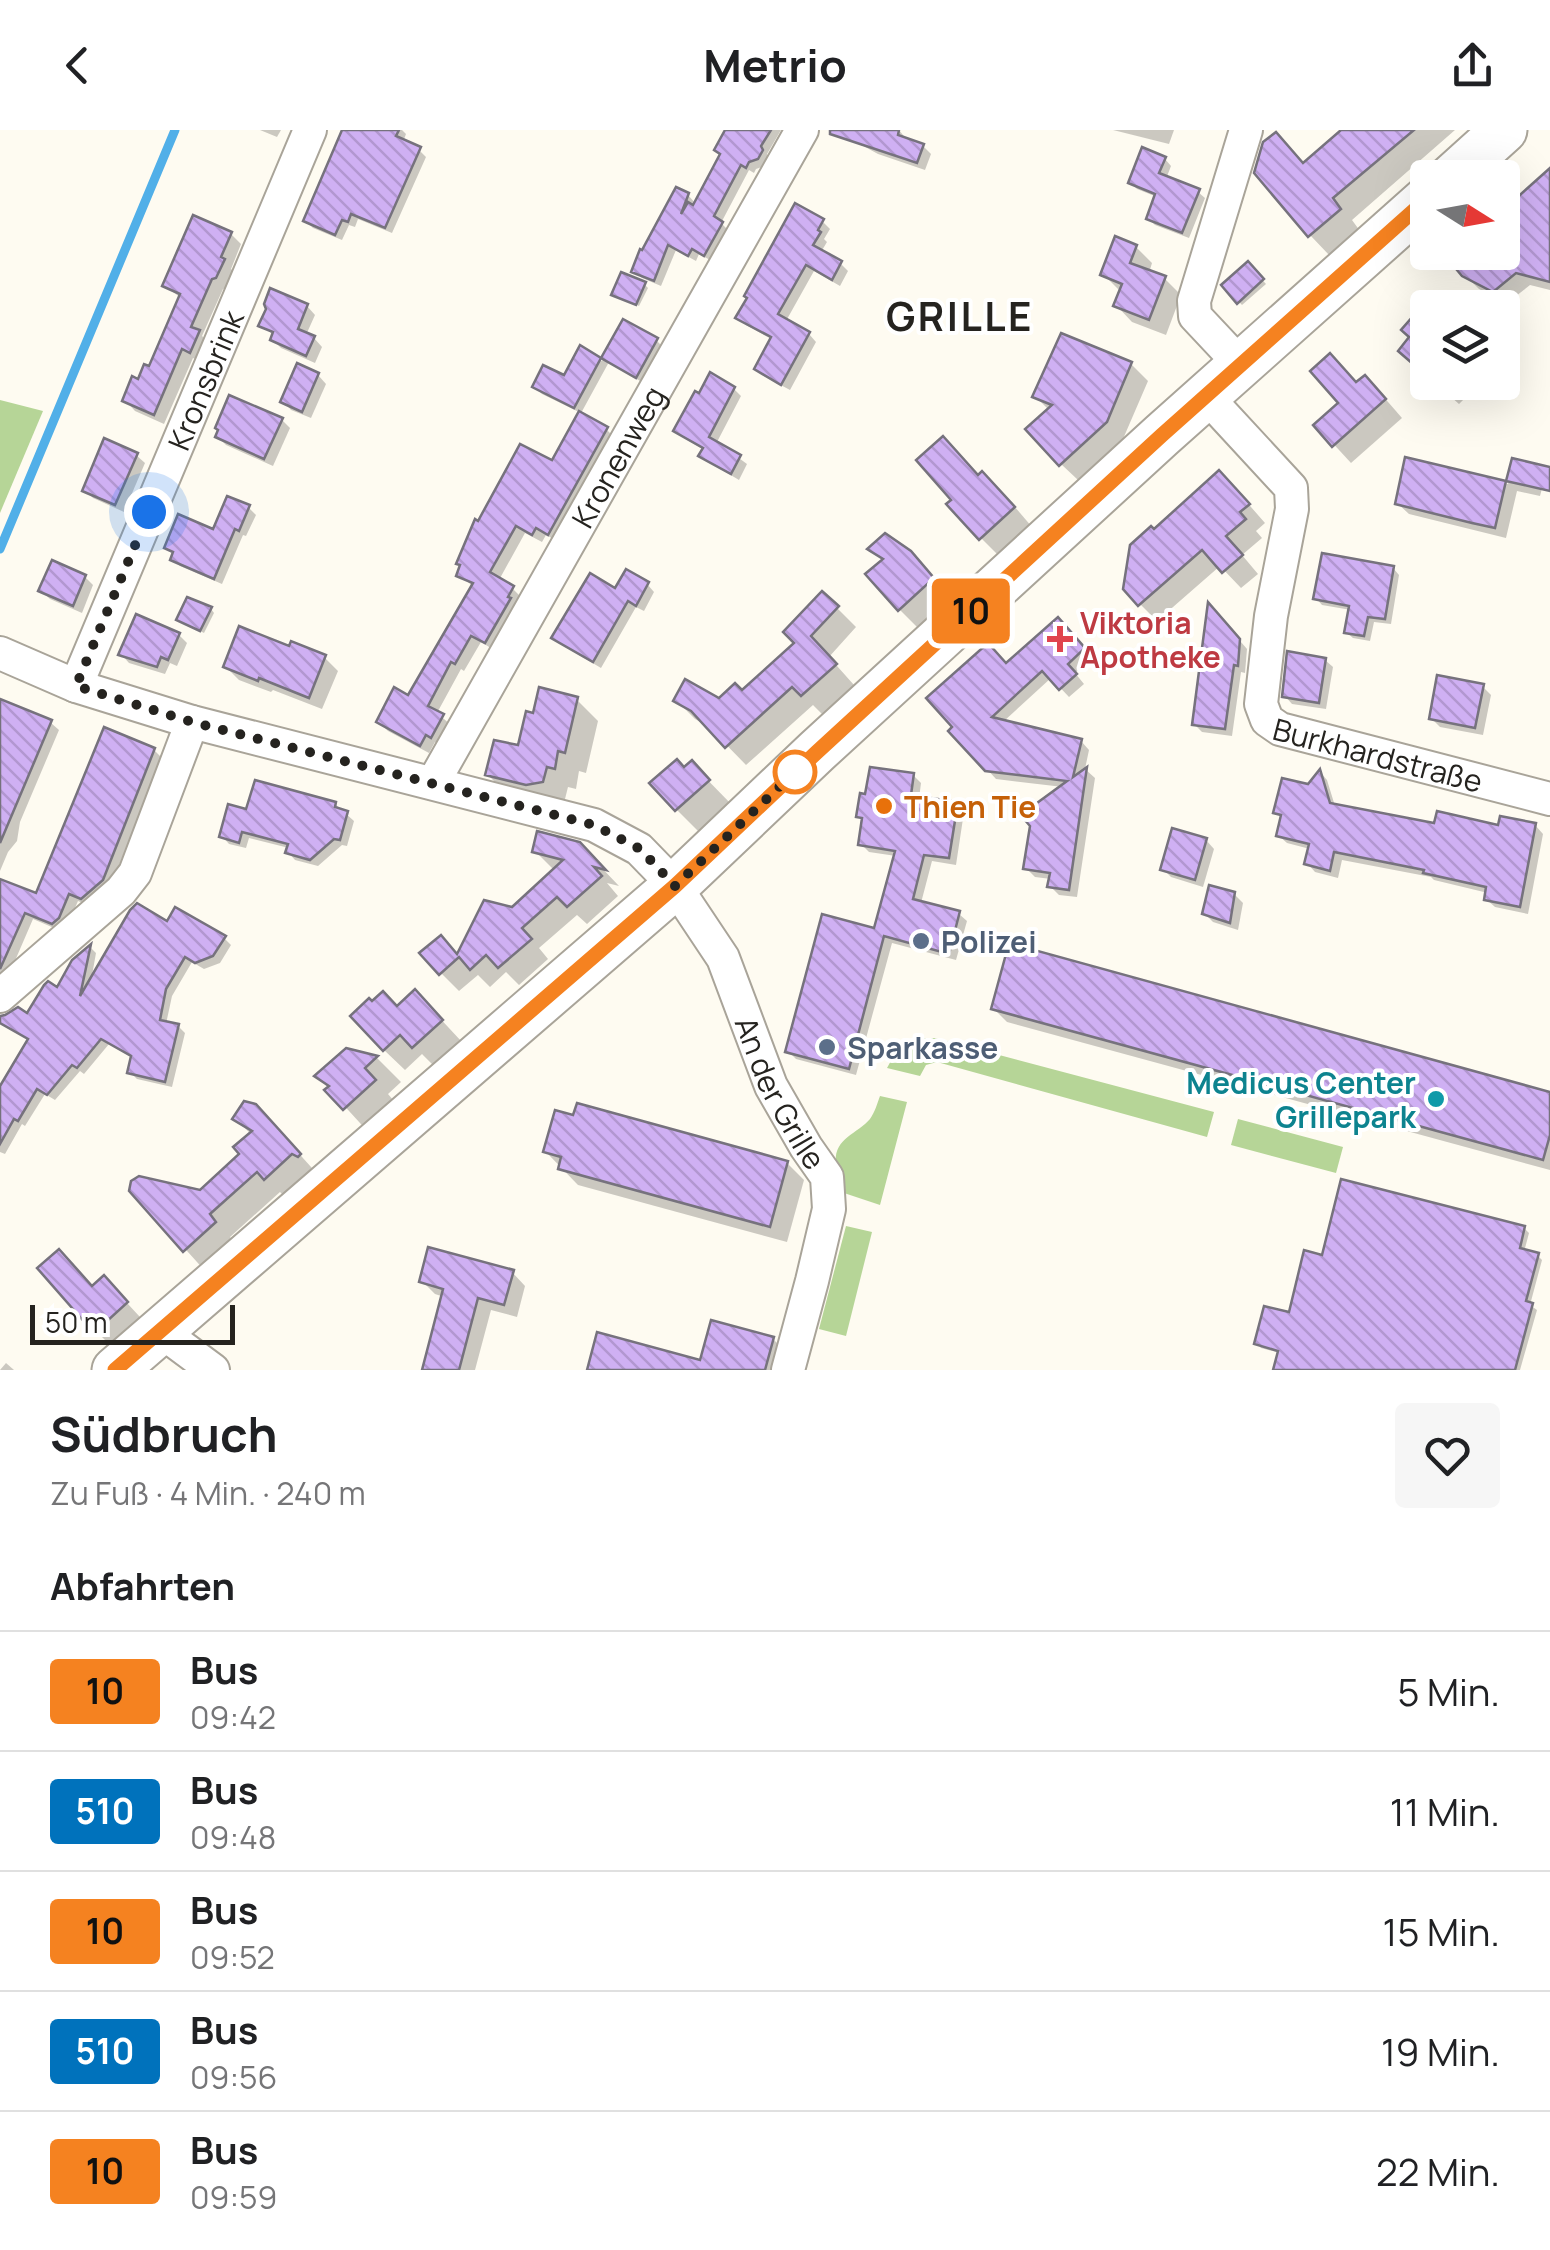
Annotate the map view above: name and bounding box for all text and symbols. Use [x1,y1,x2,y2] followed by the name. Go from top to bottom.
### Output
[703,34,847,96] text: Metrio
[50,38,105,93] icon: back
[1445,38,1500,93] icon: share
[1410,160,1520,270] north arrow
[1410,160,1520,400] map controls
[886,288,1034,343] district label: GRILLE
[1410,290,1520,400] button: layers
[157,303,253,456] street label: Kronsbrink
[561,378,674,535] street label: Kronenweg
[124,487,174,537] your location
[926,578,1016,644] line badge: 10
[952,587,990,635] text: 10
[1080,602,1221,677] place label: Viktoria Apotheke
[1049,628,1071,650] marker: Viktoria Apotheke
[1269,708,1487,801] street label: Burkhardstraße
[774,751,816,793] unlabelled marker
[904,786,1036,827] place label: Thien Tie
[873,795,895,817] marker: Thien Tie
[941,921,1037,962] place label: Polizei
[910,930,932,952] marker: Polizei
[726,1010,836,1177] street label: An der Grille
[847,1027,998,1068] place label: Sparkasse
[816,1036,838,1058] marker: Sparkasse
[1186,1062,1417,1137] place label: Medicus Center Grillepark
[1425,1088,1447,1110] marker: Medicus Center Grillepark
[30,1300,235,1344] scale bar
[45,1303,108,1341] text: 50 m
[50,1401,278,1466] text: Südbruch
[1395,1403,1500,1508] button: heart
[50,1471,366,1515] text: Zu Fuß · 4 Min. · 240 m
[50,1559,235,1611] text: Abfahrten
[190,1643,258,1695] text: Bus
[1397,1665,1500,1717] text: 5 Min.
[86,1667,124,1715] text: 10
[190,1695,276,1739] text: 09:42
[190,1763,258,1815] text: Bus
[1390,1785,1500,1837] text: 11 Min.
[76,1787,134,1835] text: 510
[190,1815,276,1859] text: 09:48
[190,1883,258,1935] text: Bus
[1383,1905,1500,1957] text: 15 Min.
[86,1907,124,1955] text: 10
[190,1935,275,1979] text: 09:52
[190,2003,258,2055] text: Bus
[1381,2025,1500,2077] text: 19 Min.
[76,2027,134,2075] text: 510
[190,2055,277,2099] text: 09:56
[190,2123,258,2175] text: Bus
[1376,2145,1500,2197] text: 22 Min.
[86,2147,124,2195] text: 10
[190,2175,277,2219] text: 09:59

